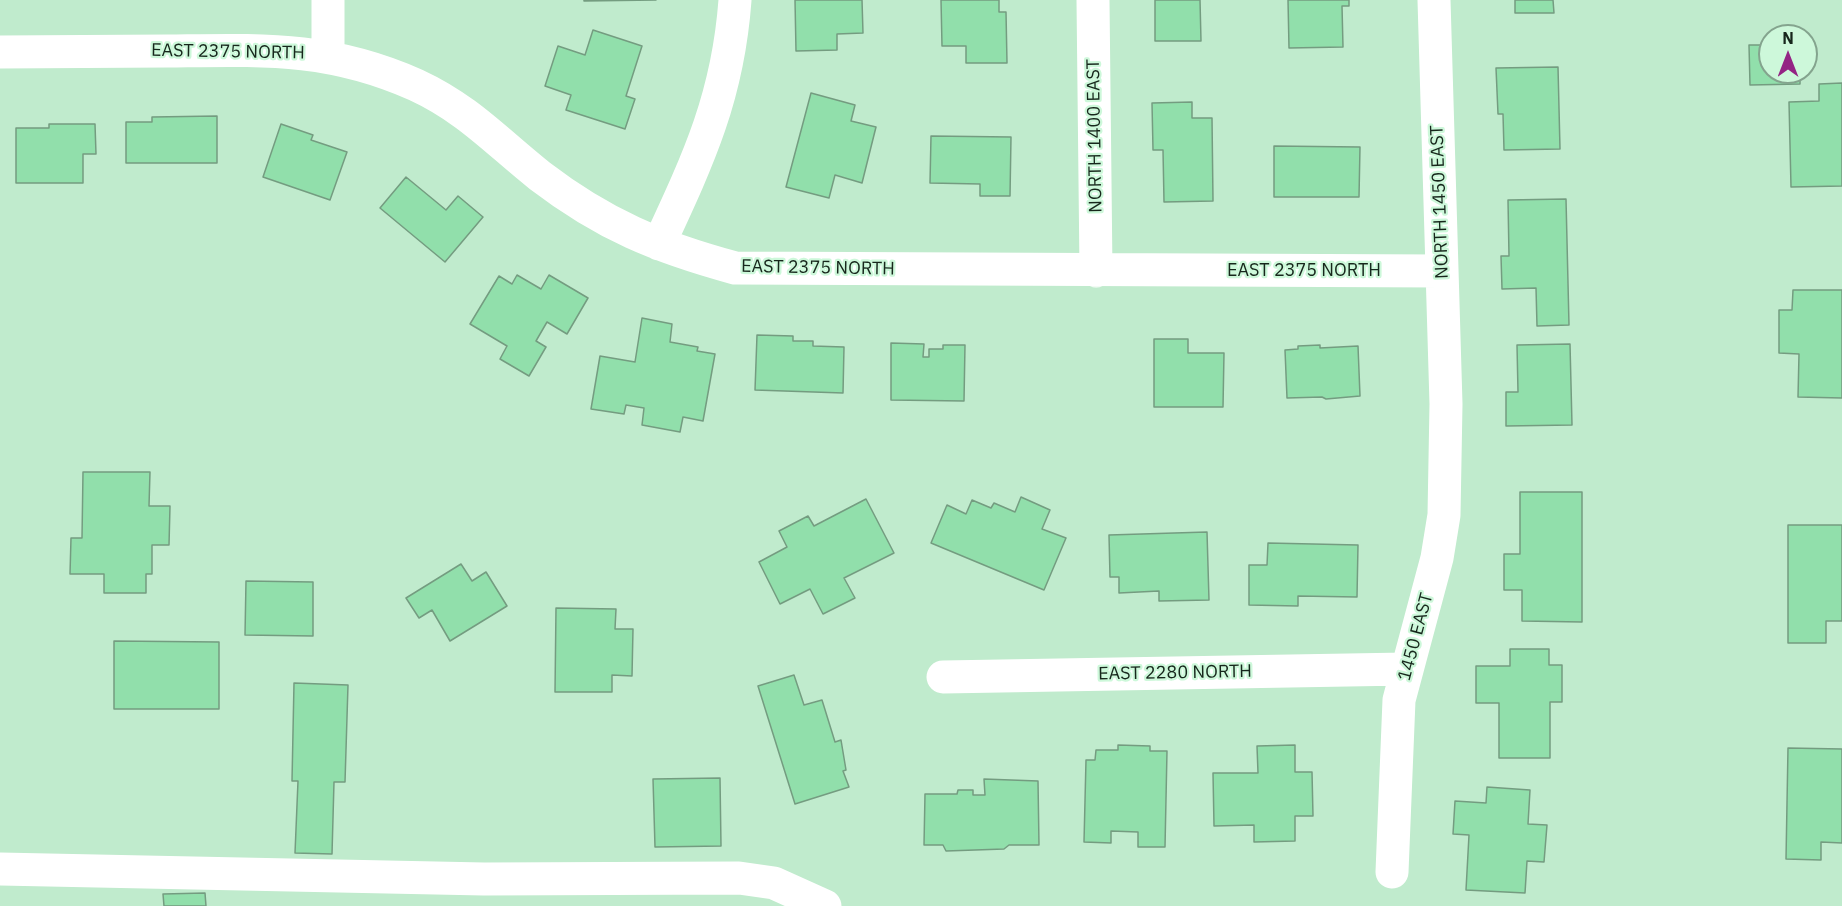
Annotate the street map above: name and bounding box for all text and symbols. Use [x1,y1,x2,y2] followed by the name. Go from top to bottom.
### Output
[1758,24,1818,84] north arrow
[1782,28,1794,48] text: N
[151,40,305,64] street label: EAST 2375 NORTH
[1083,59,1107,213] street label: NORTH 1400 EAST
[1427,125,1453,279] street label: NORTH 1450 EAST
[741,256,895,280] street label: EAST 2375 NORTH
[1227,260,1381,282] street label: EAST 2375 NORTH
[1394,591,1438,683] street label: 1450 EAST
[1098,661,1252,685] street label: EAST 2280 NORTH

